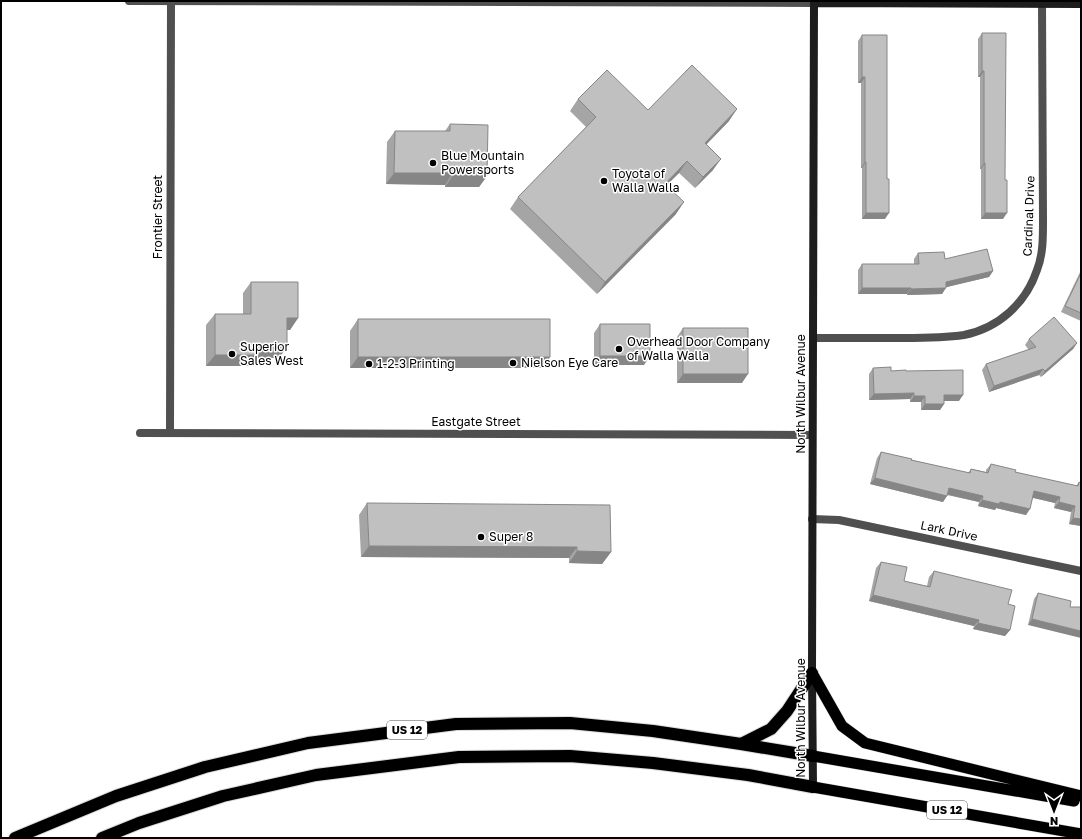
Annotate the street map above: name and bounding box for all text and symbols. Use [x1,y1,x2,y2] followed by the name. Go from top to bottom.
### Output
[441,148,524,177] place label: Blue Mountain Powersports
[428,158,438,168] marker: Blue Mountain Powersports
[612,166,680,195] place label: Toyota of Walla Walla
[150,175,165,259] street label: Frontier Street
[1020,175,1037,257] street label: Cardinal Drive
[599,176,609,186] marker: Toyota of Walla Walla
[627,334,770,363] place label: Overhead Door Company of Walla Walla
[793,334,808,454] street label: North Wilbur Avenue
[240,339,304,368] place label: Superior Sales West
[614,344,624,354] marker: Overhead Door Company of Walla Walla
[227,349,237,359] marker: Superior Sales West
[521,355,618,370] place label: Nielson Eye Care
[377,356,455,371] place label: 1-2-3 Printing
[508,358,518,368] marker: Nielson Eye Care
[364,359,374,369] marker: 1-2-3 Printing
[431,414,521,429] street label: Eastgate Street
[919,517,979,544] street label: Lark Drive
[489,529,533,544] place label: Super 8
[476,532,486,542] marker: Super 8
[793,658,808,778] street label: North Wilbur Avenue
[387,721,427,739] road number: US 12
[1034,791,1074,831] north arrow
[927,801,967,819] road number: US 12
[1050,815,1058,828] text: N

